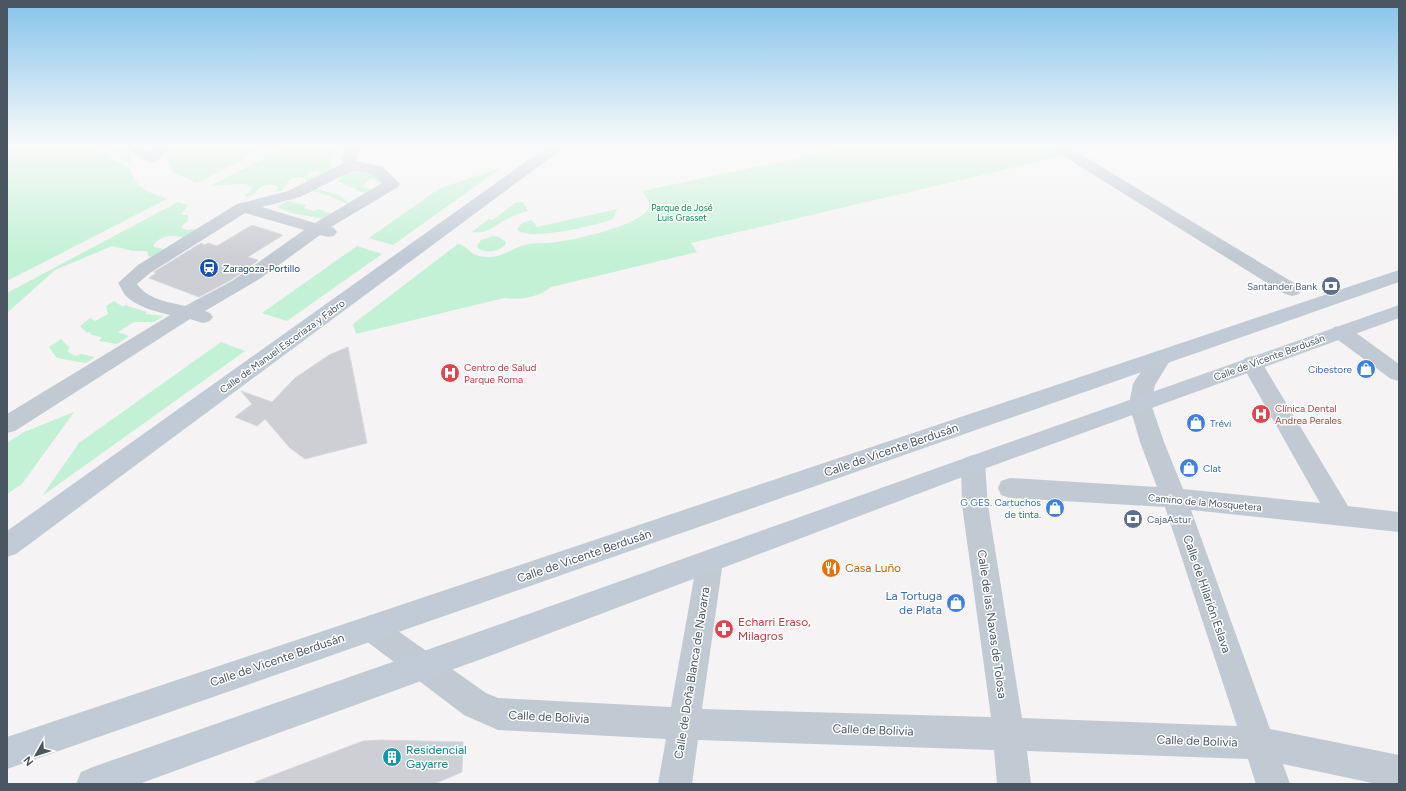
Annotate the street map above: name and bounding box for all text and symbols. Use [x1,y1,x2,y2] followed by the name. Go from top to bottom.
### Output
[651,202,713,223] park label: Parque de José Luis Grasset
[198,257,220,279] station icon: Zaragoza-Portillo
[223,262,300,275] place label: Zaragoza-Portillo
[1320,275,1342,297] bank icon: Santander Bank
[1247,280,1317,293] place label: Santander Bank
[217,296,348,396] street label: Calle de Manuel Escoriaza y Fabro
[1212,331,1327,384] street label: Calle de Vicente Berdusán
[1355,358,1377,380] shop icon: Cibestore
[464,361,536,386] place label: Centro de Salud Parque Roma
[439,362,461,384] hospital icon: Centro de Salud Parque Roma
[1308,363,1353,376] place label: Cibestore
[1275,402,1342,427] place label: Clínica Dental Andrea Perales
[1250,403,1272,425] hospital icon: Clínica Dental Andrea Perales
[1185,412,1207,434] shop icon: Trévi
[1210,417,1231,430] place label: Trévi
[822,420,960,480] street label: Calle de Vicente Berdusán
[1178,457,1200,479] shop icon: Clat
[1203,462,1222,475] place label: Clat
[1148,491,1262,514] street label: Camino de la Mosquetera
[960,496,1041,521] place label: G GES. Cartuchos de tinta.
[1044,497,1066,519] shop icon: G GES. Cartuchos de tinta.
[1122,508,1144,530] bank icon: CajaAstur
[1147,513,1192,526] place label: CajaAstur
[515,526,653,586] street label: Calle de Vicente Berdusán
[1180,533,1234,655] street label: Calle de Hilarión Eslava
[975,549,1009,699] street label: Calle de las Navas de Tolosa
[820,557,842,579] restaurant icon: Casa Luño
[845,561,901,575] place label: Casa Luño
[671,586,713,760] street label: Calle de Doña Blanca de Navarra
[885,589,942,617] place label: La Tortuga de Plata
[945,592,967,614] shop icon: La Tortuga de Plata
[738,615,811,643] place label: Echarri Eraso, Milagros
[713,618,735,640] pharmacy icon: Echarri Eraso, Milagros
[208,630,346,690] street label: Calle de Vicente Berdusán
[508,708,590,726] street label: Calle de Bolivia
[832,722,914,738] street label: Calle de Bolivia
[1156,733,1238,749] street label: Calle de Bolivia
[16,735,56,775] north arrow
[406,743,467,771] place label: Residencial Gayarre
[381,746,403,768] building icon: Residencial Gayarre
[21,754,36,768] text: N

